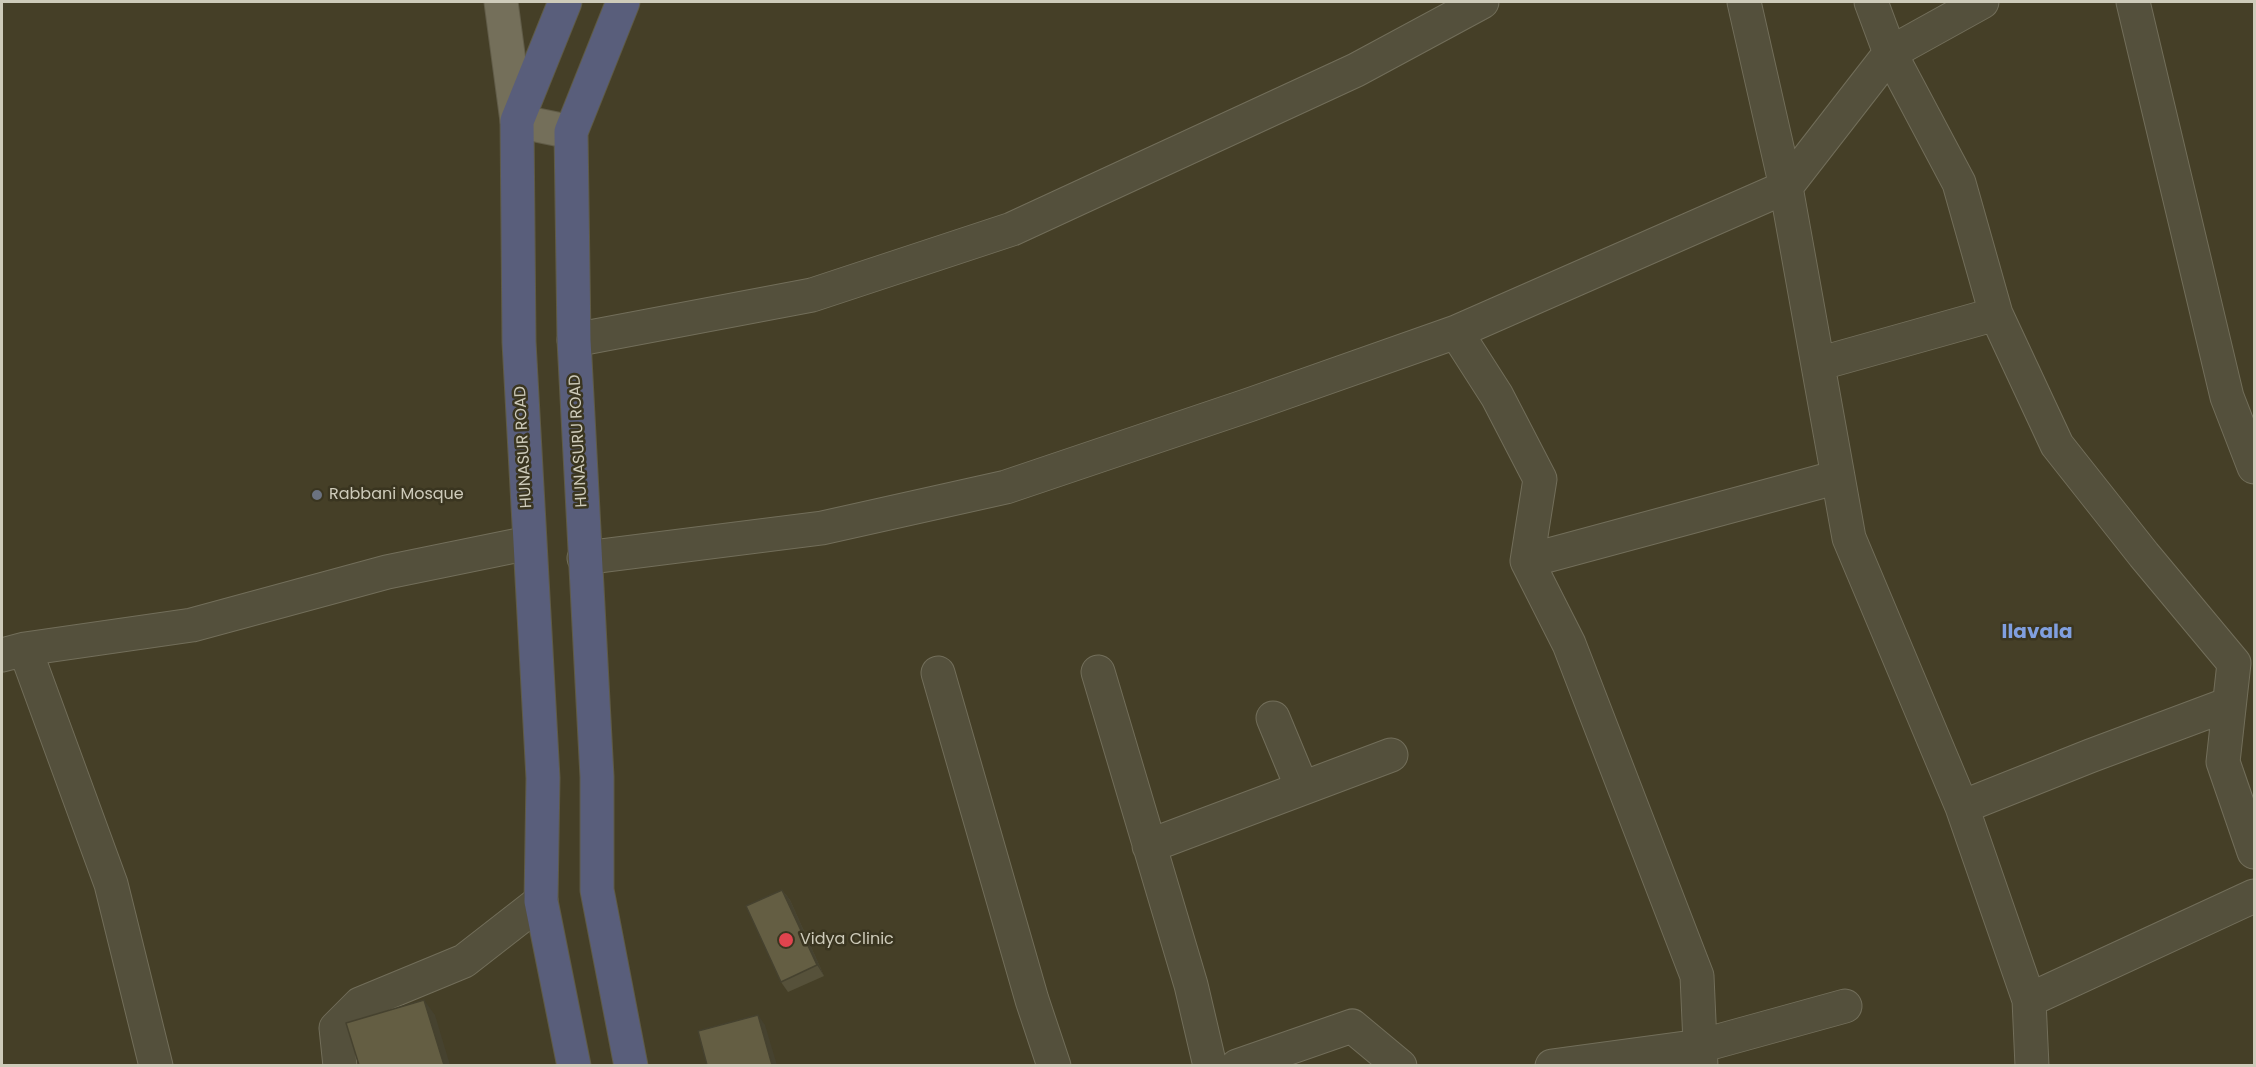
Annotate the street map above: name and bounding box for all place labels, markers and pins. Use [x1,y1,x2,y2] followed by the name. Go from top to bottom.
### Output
[329,485,464,505] place label: Rabbani Mosque
[310,488,324,502] marker: Rabbani Mosque
[800,930,894,950] place label: Vidya Clinic
[777,931,795,949] marker: Vidya Clinic

